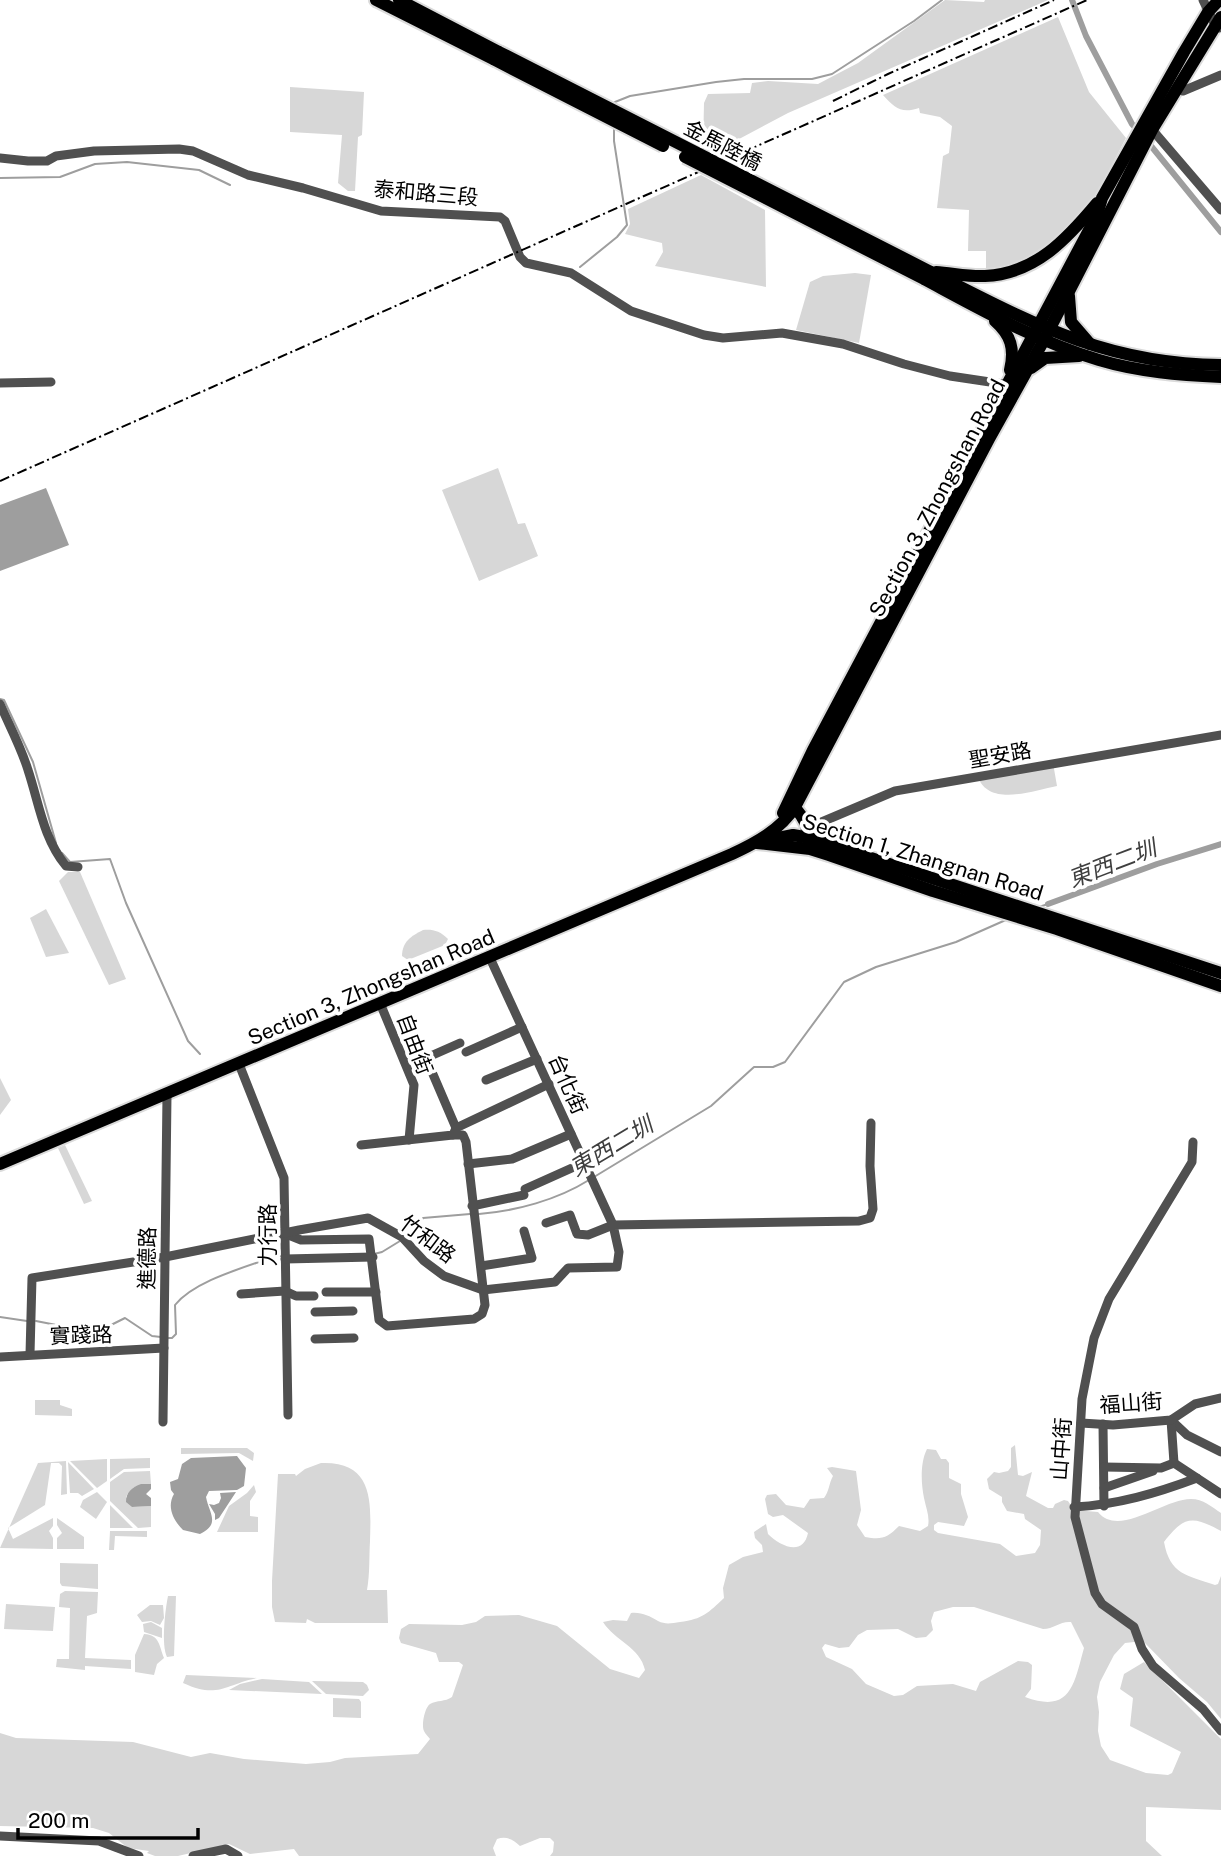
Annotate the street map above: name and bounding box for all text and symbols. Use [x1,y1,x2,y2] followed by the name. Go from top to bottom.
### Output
[680,115,766,175] street label: 金馬陸橋
[373,176,479,210] street label: 泰和路三段
[864,375,1010,621] street label: Section 3, Zhongshan Road
[967,737,1033,773] street label: 聖安路
[800,808,1046,906] street label: Section 1, Zhangnan Road
[1064,833,1163,892] water label: 東西二圳
[244,924,498,1050] street label: Section 3, Zhongshan Road
[392,1010,438,1078] street label: 自由街
[544,1050,592,1118] street label: 台化街
[565,1109,660,1181] water label: 東西二圳
[255,1204,280,1267] street label: 力行路
[395,1210,461,1268] street label: 竹和路
[134,1226,160,1290] street label: 進德路
[49,1321,113,1349] street label: 實踐路
[1099,1388,1163,1418] street label: 福山街
[1046,1417,1076,1481] street label: 山中街
[18,1797,198,1841] scale bar
[28,1808,89,1833] text: 200 m

